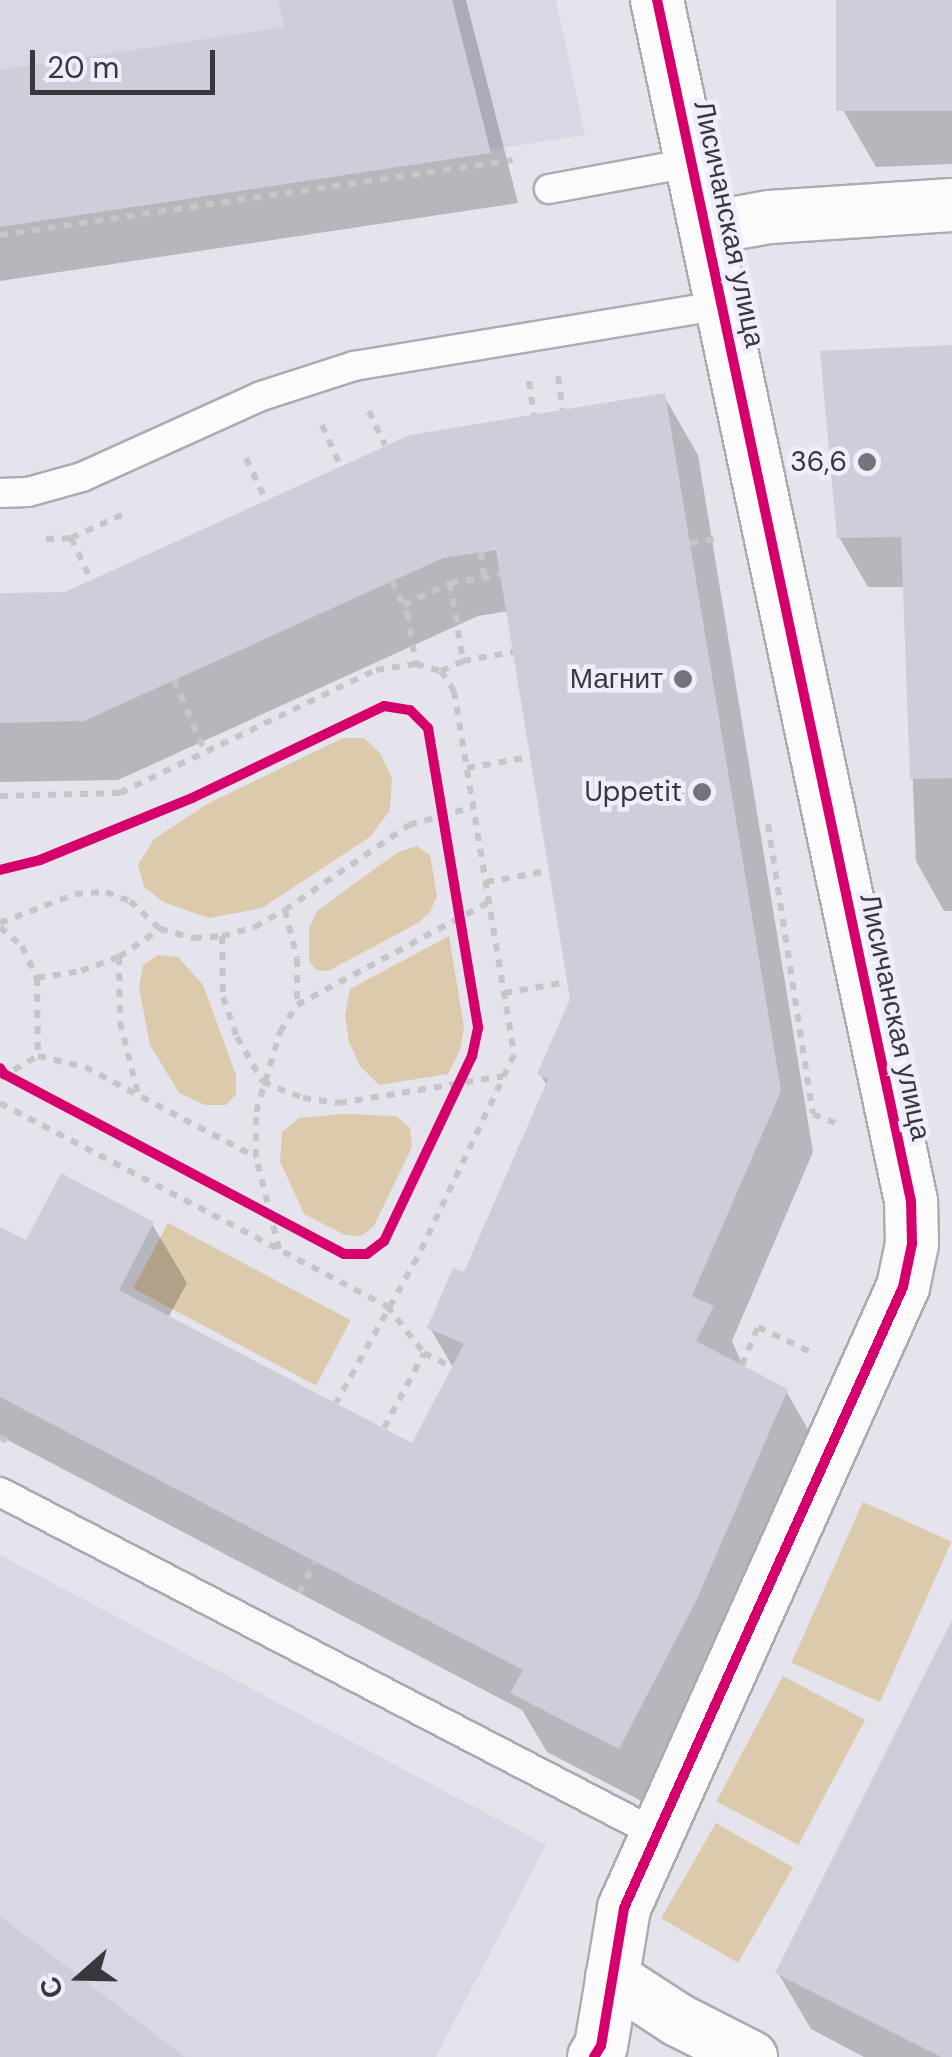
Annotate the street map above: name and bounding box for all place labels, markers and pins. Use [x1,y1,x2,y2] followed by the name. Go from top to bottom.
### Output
[790,445,847,479] place label: 36,6
[856,451,878,473] marker: 36,6
[570,662,663,696] place label: Магнит
[672,668,694,690] marker: Магнит
[585,775,682,809] place label: Uppetit
[691,781,713,803] marker: Uppetit

